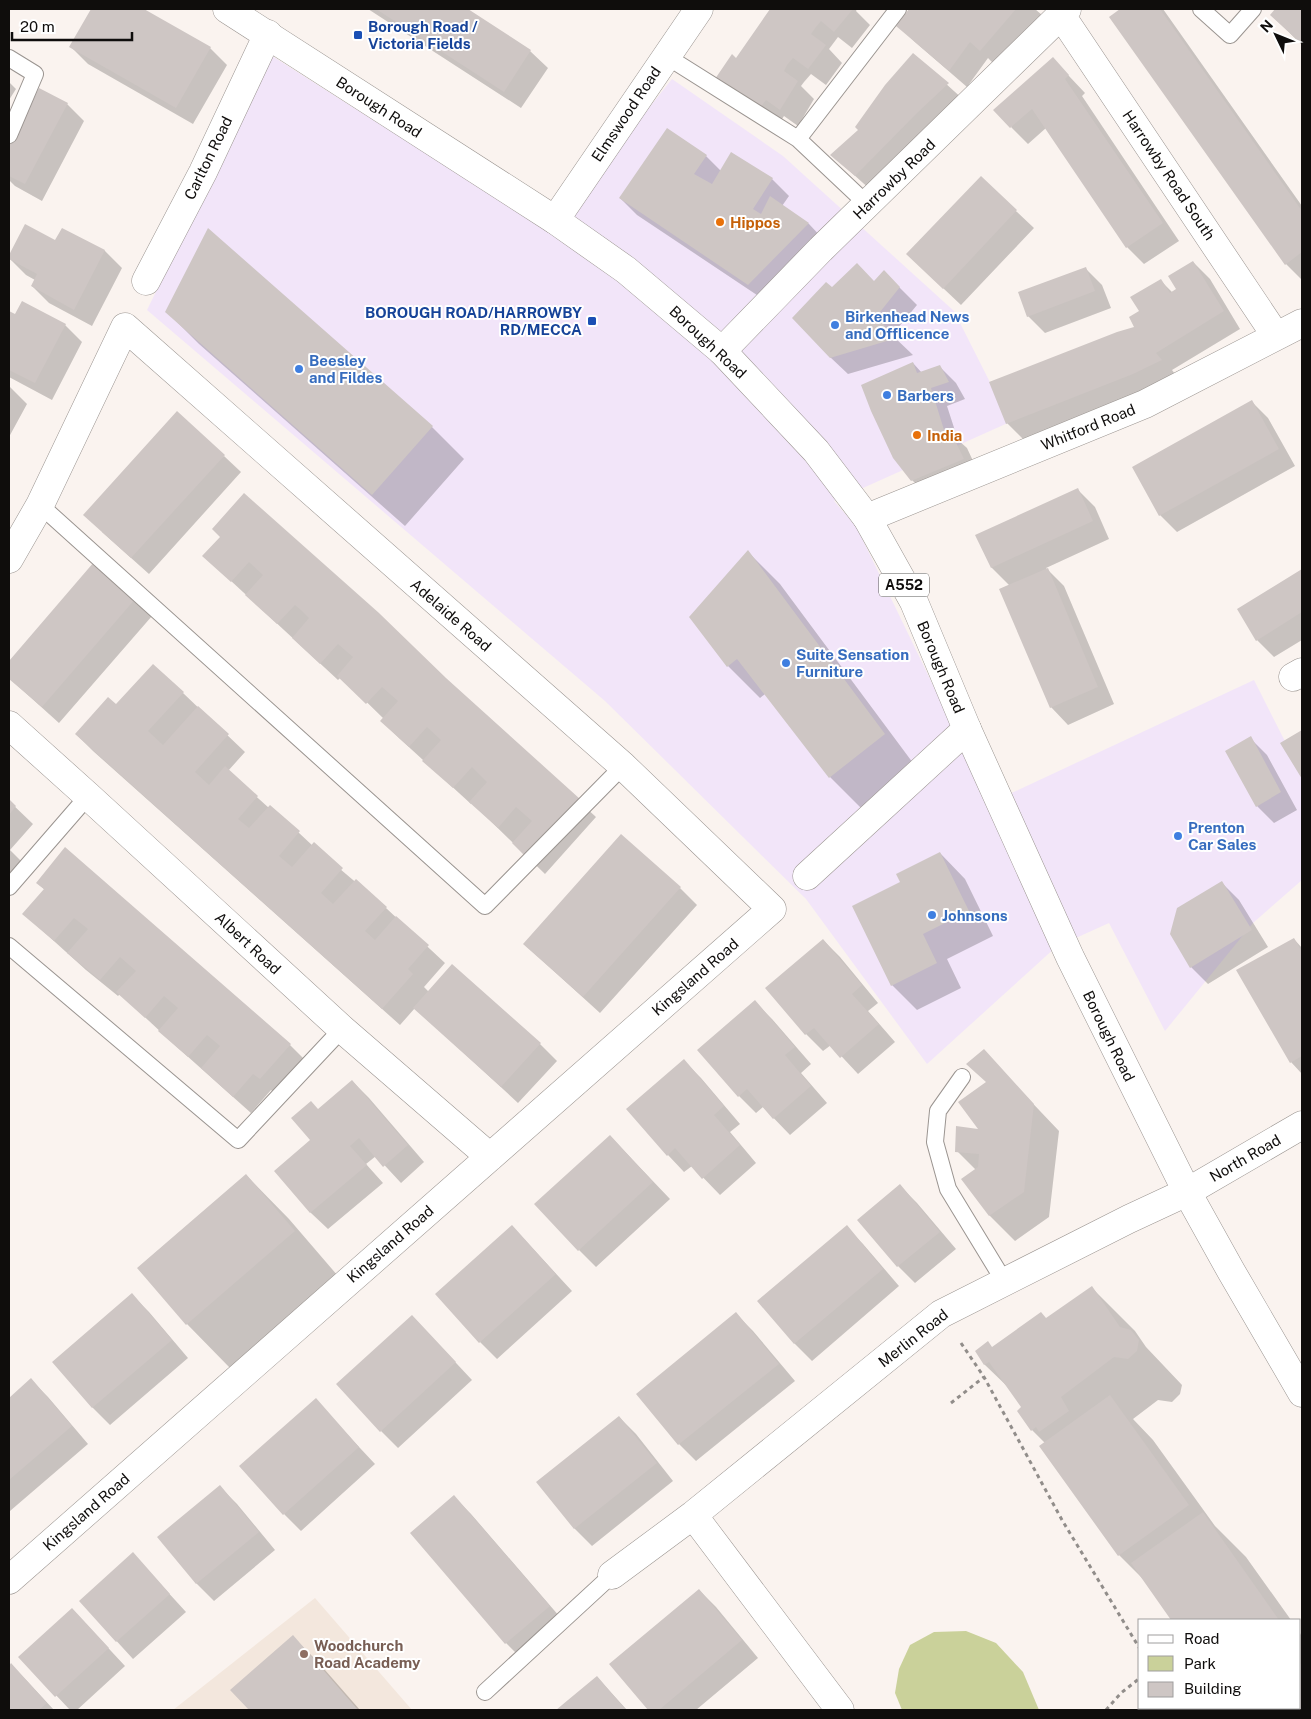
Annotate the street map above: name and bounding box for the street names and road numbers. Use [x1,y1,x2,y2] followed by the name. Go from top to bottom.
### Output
[588,63,664,165] street label: Elmswood Road
[333,73,425,141] street label: Borough Road
[1119,107,1219,243] street label: Harrowby Road South
[181,114,235,202] street label: Carlton Road
[849,136,939,222] street label: Harrowby Road
[666,302,750,382] street label: Borough Road
[1038,400,1138,454] street label: Whitford Road
[879,574,929,596] road number: A552
[407,575,495,655] street label: Adelaide Road
[914,618,968,716] street label: Borough Road
[212,908,284,978] street label: Albert Road
[648,935,742,1019] street label: Kingsland Road
[1080,988,1138,1084] street label: Borough Road
[1207,1131,1283,1185] street label: North Road
[343,1202,437,1286] street label: Kingsland Road
[875,1306,951,1370] street label: Merlin Road
[39,1470,133,1554] street label: Kingsland Road

